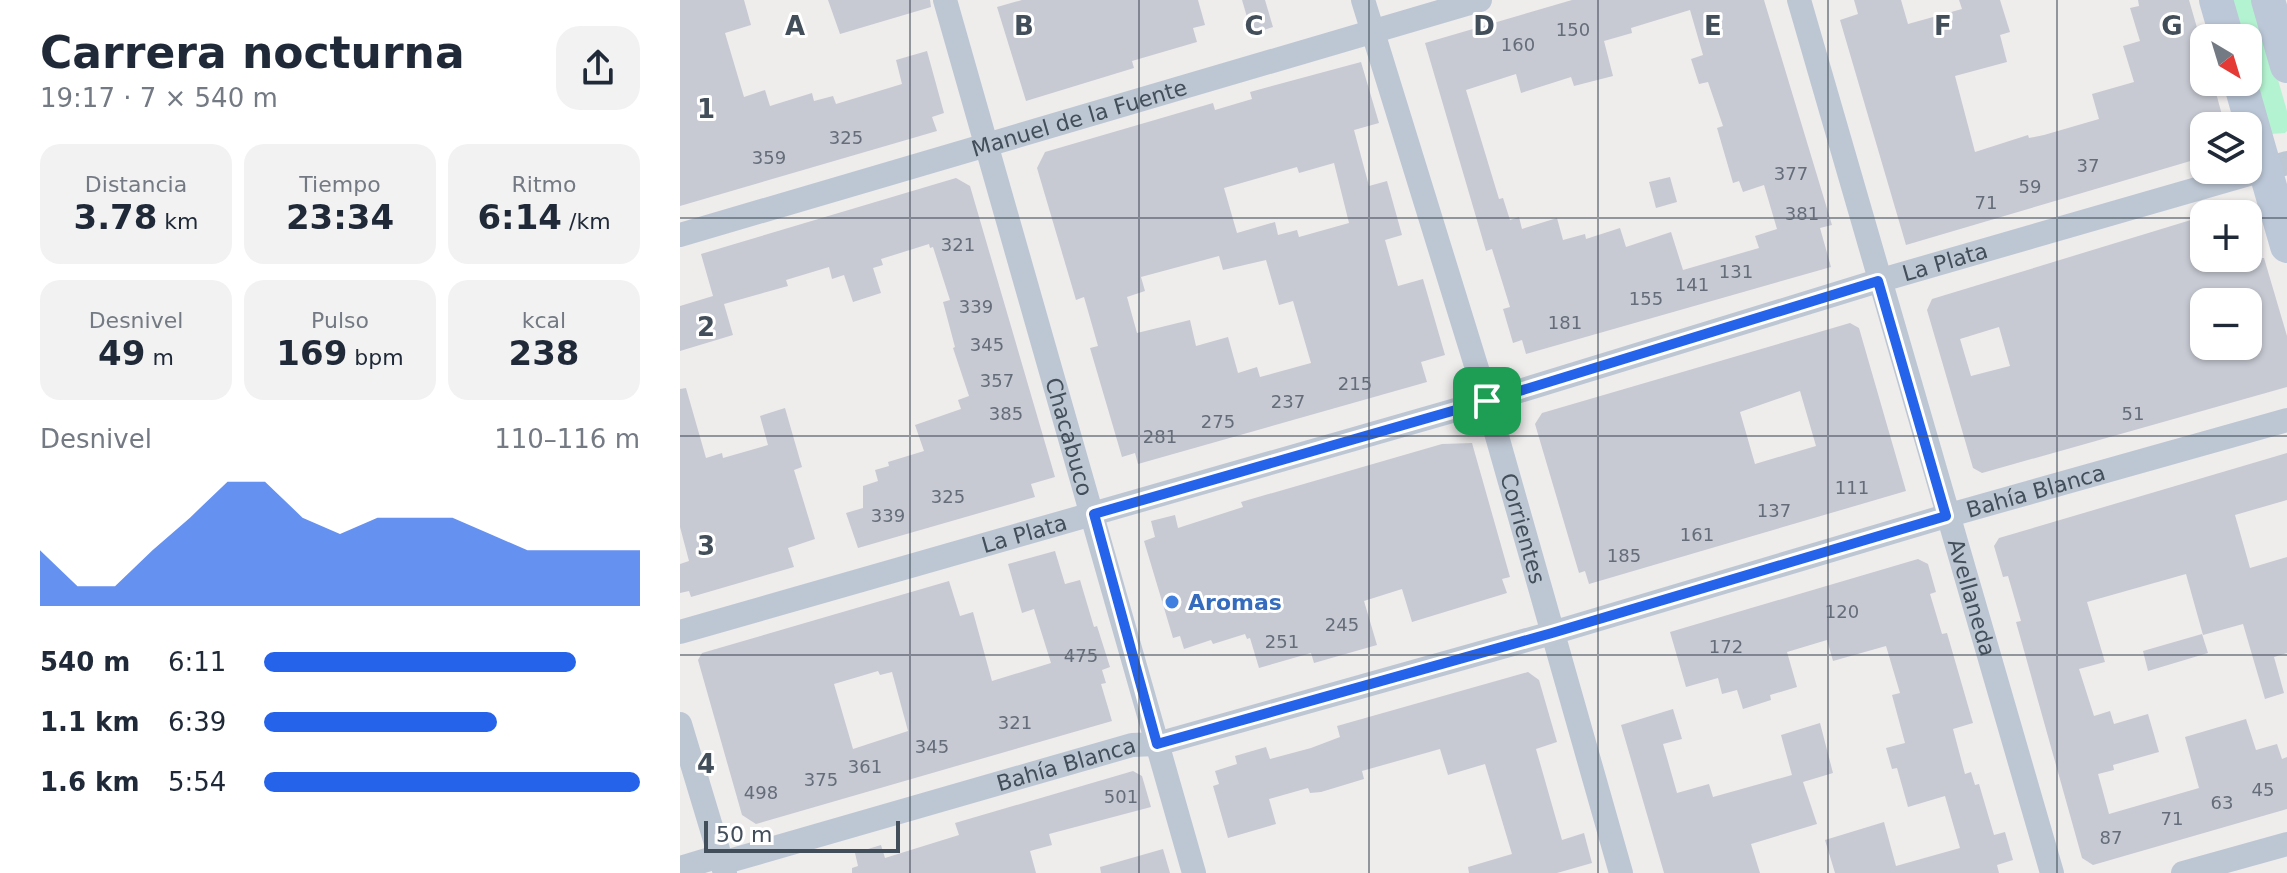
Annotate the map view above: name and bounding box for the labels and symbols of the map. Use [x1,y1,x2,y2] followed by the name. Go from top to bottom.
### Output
[785,11,805,41] text: A
[1014,11,1034,41] text: B
[1244,11,1264,41] text: C
[1473,11,1495,41] text: D
[1704,11,1722,41] text: E
[1934,11,1952,41] text: F
[2161,11,2183,41] text: G
[1556,19,1590,40] house number: 150
[2190,24,2262,96] north arrow
[1501,34,1535,55] house number: 160
[969,75,1190,162] street label: Manuel de la Fuente
[697,94,715,124] text: 1
[829,127,863,148] house number: 325
[752,147,786,168] house number: 359
[2077,155,2099,176] house number: 37
[1774,163,1808,184] house number: 377
[2019,176,2041,197] house number: 59
[1975,192,1997,213] house number: 71
[1785,203,1819,224] house number: 381
[941,234,975,255] house number: 321
[1899,238,1991,286] street label: La Plata
[1719,261,1753,282] house number: 131
[1675,274,1709,295] house number: 141
[1629,288,1663,309] house number: 155
[959,296,993,317] house number: 339
[697,312,715,342] text: 2
[1548,312,1582,333] house number: 181
[970,334,1004,355] house number: 345
[1453,367,1521,435] pin
[980,370,1014,391] house number: 357
[1338,373,1372,394] house number: 215
[1040,375,1098,499] street label: Chacabuco
[1271,391,1305,412] house number: 237
[989,403,1023,424] house number: 385
[2122,403,2144,424] house number: 51
[1201,411,1235,432] house number: 275
[1143,426,1177,447] house number: 281
[1963,460,2108,523] street label: Bahía Blanca
[1495,470,1550,587] street label: Corrientes
[1835,477,1869,498] house number: 111
[931,486,965,507] house number: 325
[1757,500,1791,521] house number: 137
[871,505,905,526] house number: 339
[979,510,1070,558] street label: La Plata
[1680,524,1714,545] house number: 161
[697,531,715,561] text: 3
[1943,536,2001,659] street label: Avellaneda
[1607,545,1641,566] house number: 185
[1188,590,1282,615] place label: Aromas
[1163,593,1181,611] marker: Aromas
[1825,601,1859,622] house number: 120
[1325,614,1359,635] house number: 245
[1265,631,1299,652] house number: 251
[1709,636,1743,657] house number: 172
[1064,645,1098,666] house number: 475
[998,712,1032,733] house number: 321
[994,733,1139,796] street label: Bahía Blanca
[915,736,949,757] house number: 345
[697,749,715,779] text: 4
[848,756,882,777] house number: 361
[804,769,838,790] house number: 375
[2252,779,2274,800] house number: 45
[744,782,778,803] house number: 498
[1104,786,1138,807] house number: 501
[2211,792,2233,813] house number: 63
[2161,808,2183,829] house number: 71
[704,817,900,853] scale bar
[2100,827,2122,848] house number: 87

